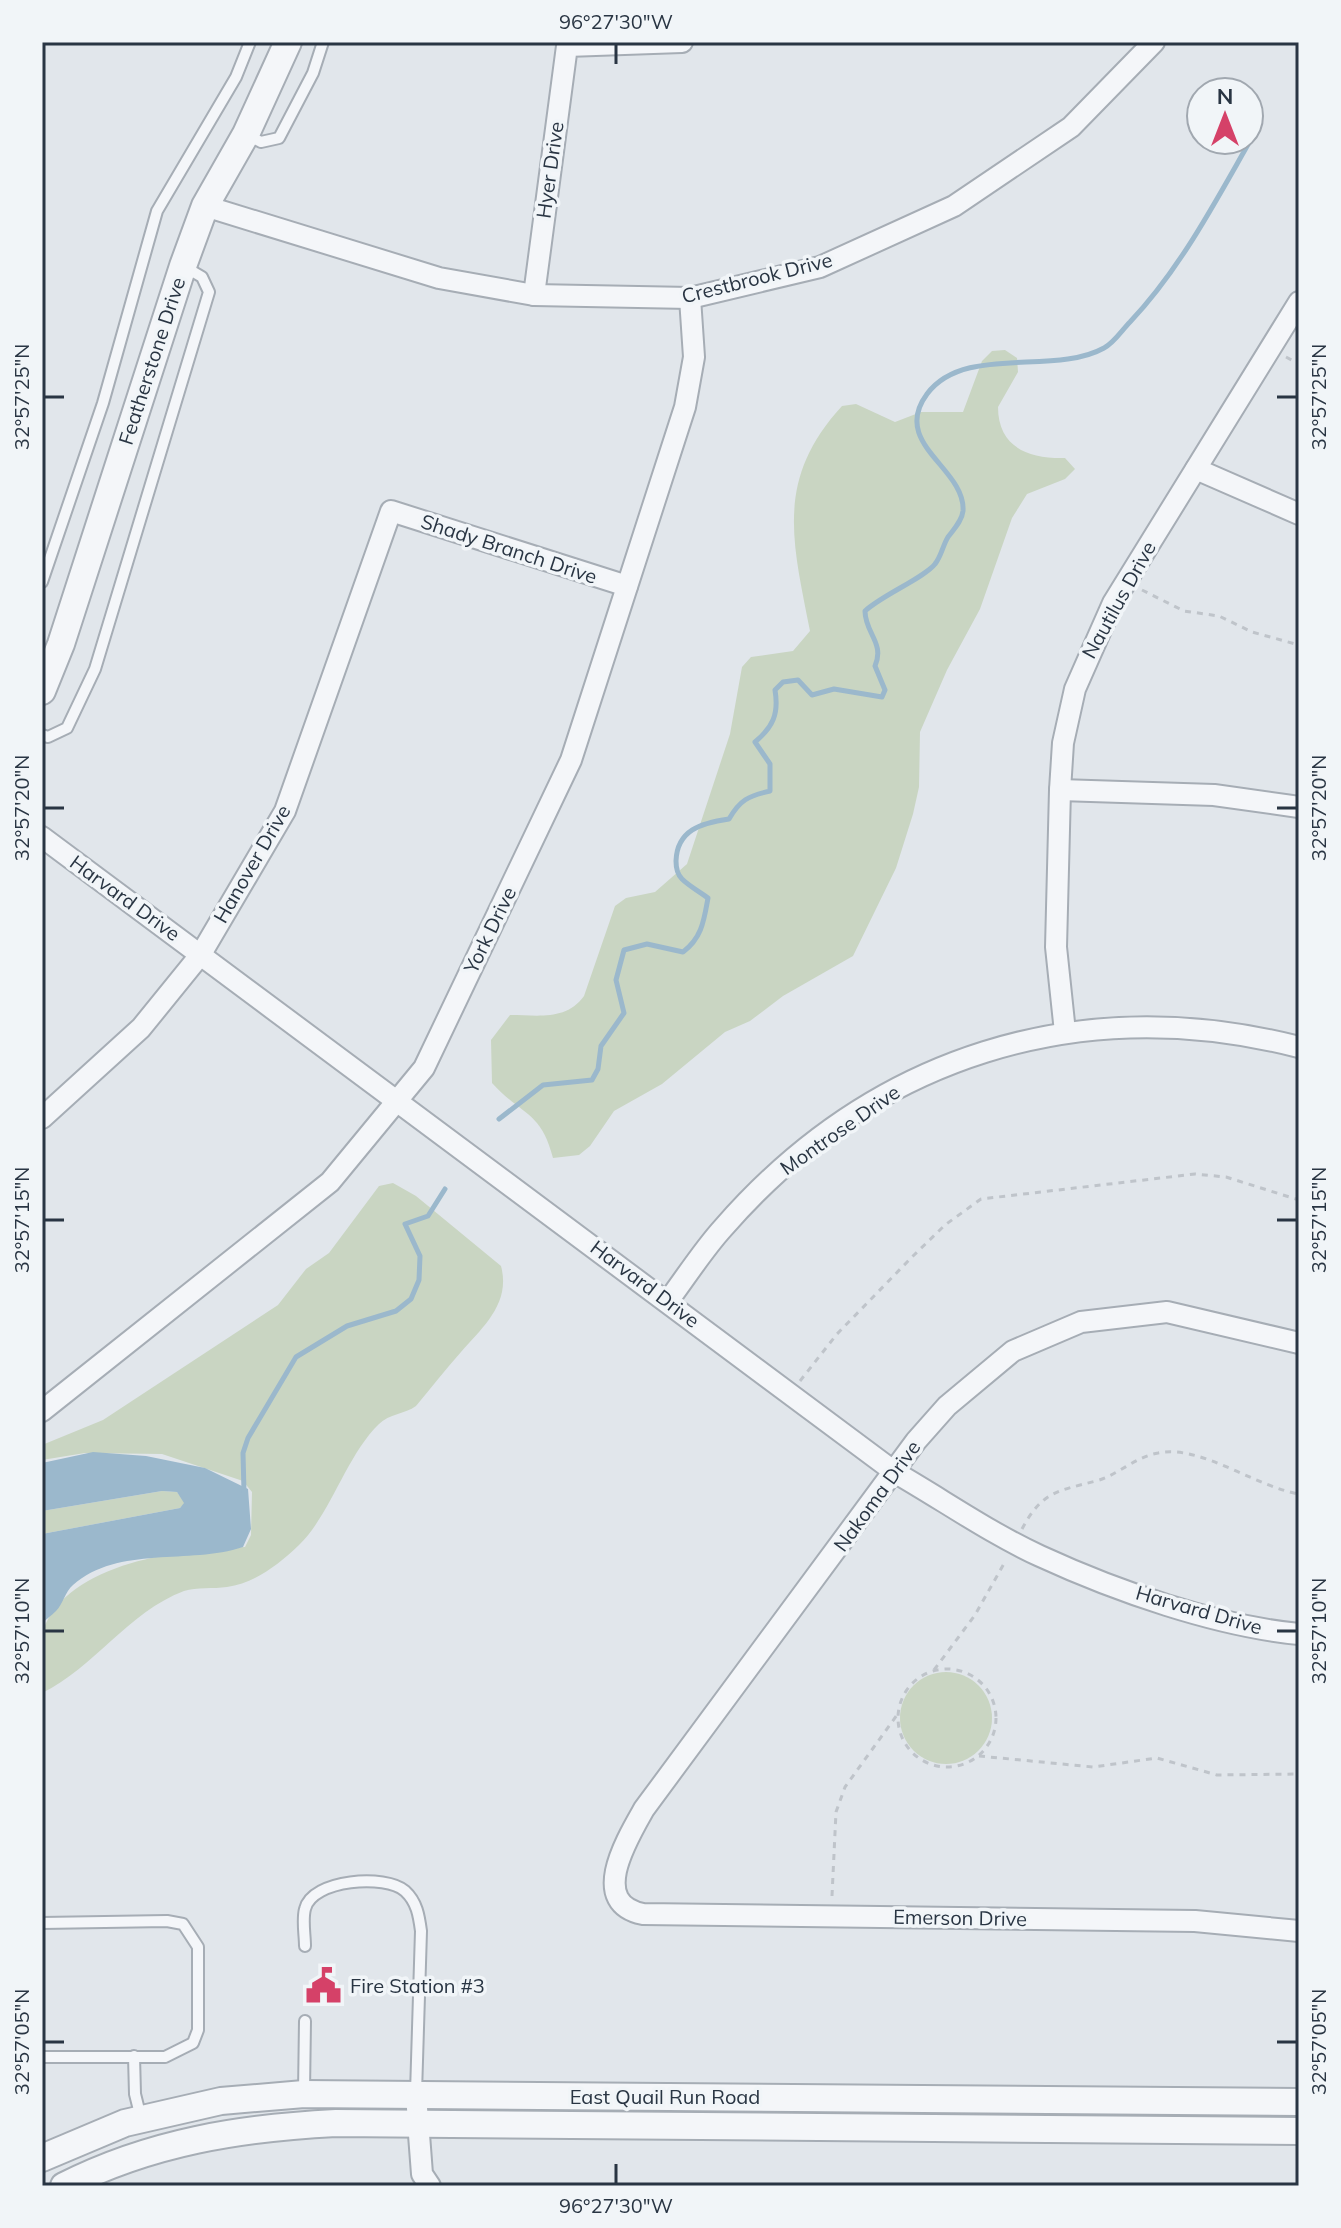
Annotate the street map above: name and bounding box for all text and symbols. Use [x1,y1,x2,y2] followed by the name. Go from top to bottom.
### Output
[559,9,673,34] text: 96°27'30"W
[1185,76,1265,156] north arrow
[1217,82,1233,110] text: N
[530,120,569,220] street label: Hyer Drive
[679,247,835,308] street label: Crestbrook Drive
[113,274,190,448] street label: Featherstone Drive
[9,344,34,450] text: 32°57'25"N
[1306,344,1331,450] text: 32°57'25"N
[418,508,600,589] street label: Shady Branch Drive
[1076,537,1161,663] street label: Nautilus Drive
[9,755,34,861] text: 32°57'20"N
[1306,755,1331,861] text: 32°57'20"N
[208,800,296,927] street label: Hanover Drive
[65,849,185,946] street label: Harvard Drive
[457,882,521,978] street label: York Drive
[775,1079,904,1180] street label: Montrose Drive
[9,1167,34,1273] text: 32°57'15"N
[1306,1167,1331,1273] text: 32°57'15"N
[586,1234,705,1333] street label: Harvard Drive
[828,1435,925,1556] street label: Nakoma Drive
[9,1578,34,1684] text: 32°57'10"N
[1306,1578,1331,1684] text: 32°57'10"N
[1133,1580,1265,1639] street label: Harvard Drive
[893,1904,1027,1931] street label: Emerson Drive
[305,1967,343,2005] public building icon: Fire Station #3
[350,1973,485,1998] place label: Fire Station #3
[9,1989,34,2095] text: 32°57'05"N
[1306,1989,1331,2095] text: 32°57'05"N
[570,2084,760,2109] street label: East Quail Run Road
[559,2193,673,2218] text: 96°27'30"W

